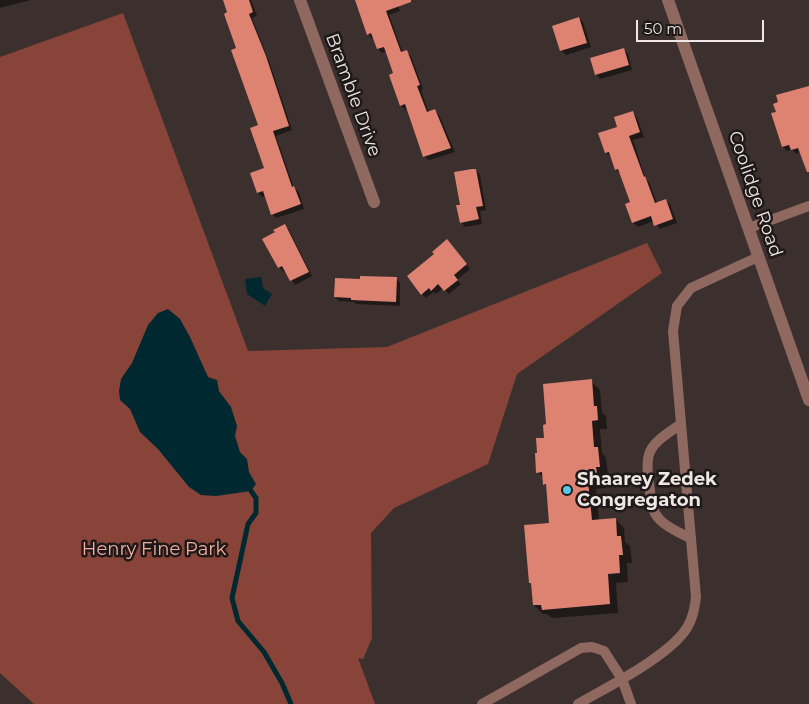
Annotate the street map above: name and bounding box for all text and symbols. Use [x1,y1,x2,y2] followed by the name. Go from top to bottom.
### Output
[639,10,766,42] scale bar
[644,19,682,38] text: 50 m
[321,30,385,160] street label: Bramble Drive
[723,128,787,260] street label: Coolidge Road
[577,469,717,512] place label: Shaarey Zedek Congregaton
[561,484,573,496] marker: Shaarey Zedek Congregaton
[82,539,226,561] park label: Henry Fine Park

